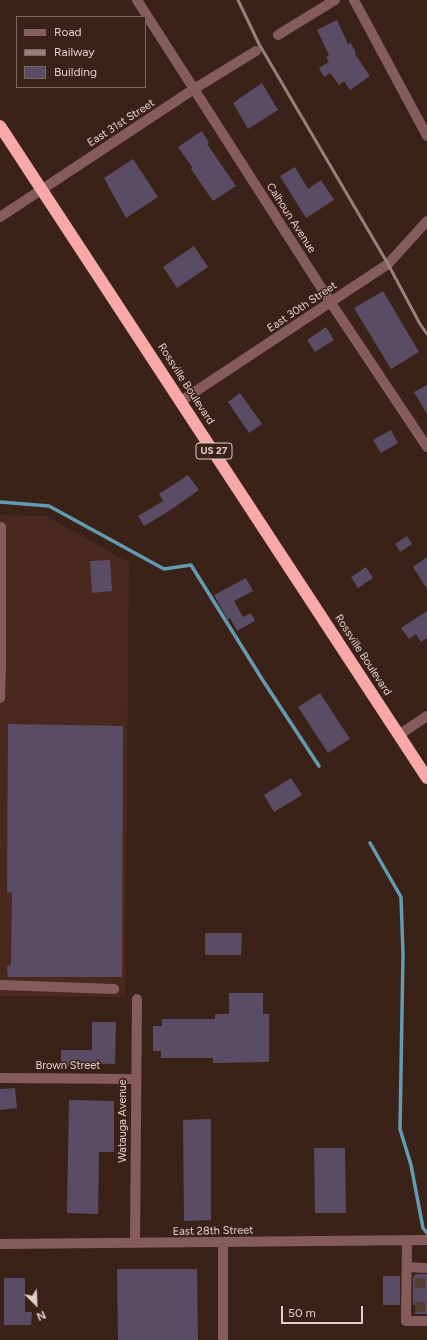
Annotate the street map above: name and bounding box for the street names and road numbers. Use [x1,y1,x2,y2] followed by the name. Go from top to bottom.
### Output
[85,96,157,150] street label: East 31st Street
[263,181,319,255] street label: Calhoun Avenue
[265,279,339,335] street label: East 30th Street
[155,341,217,427] street label: Rossville Boulevard
[196,443,232,459] road number: US 27
[332,612,394,698] street label: Rossville Boulevard
[36,1059,100,1073] street label: Brown Street
[116,1079,130,1163] street label: Watauga Avenue
[172,1224,254,1238] street label: East 28th Street

